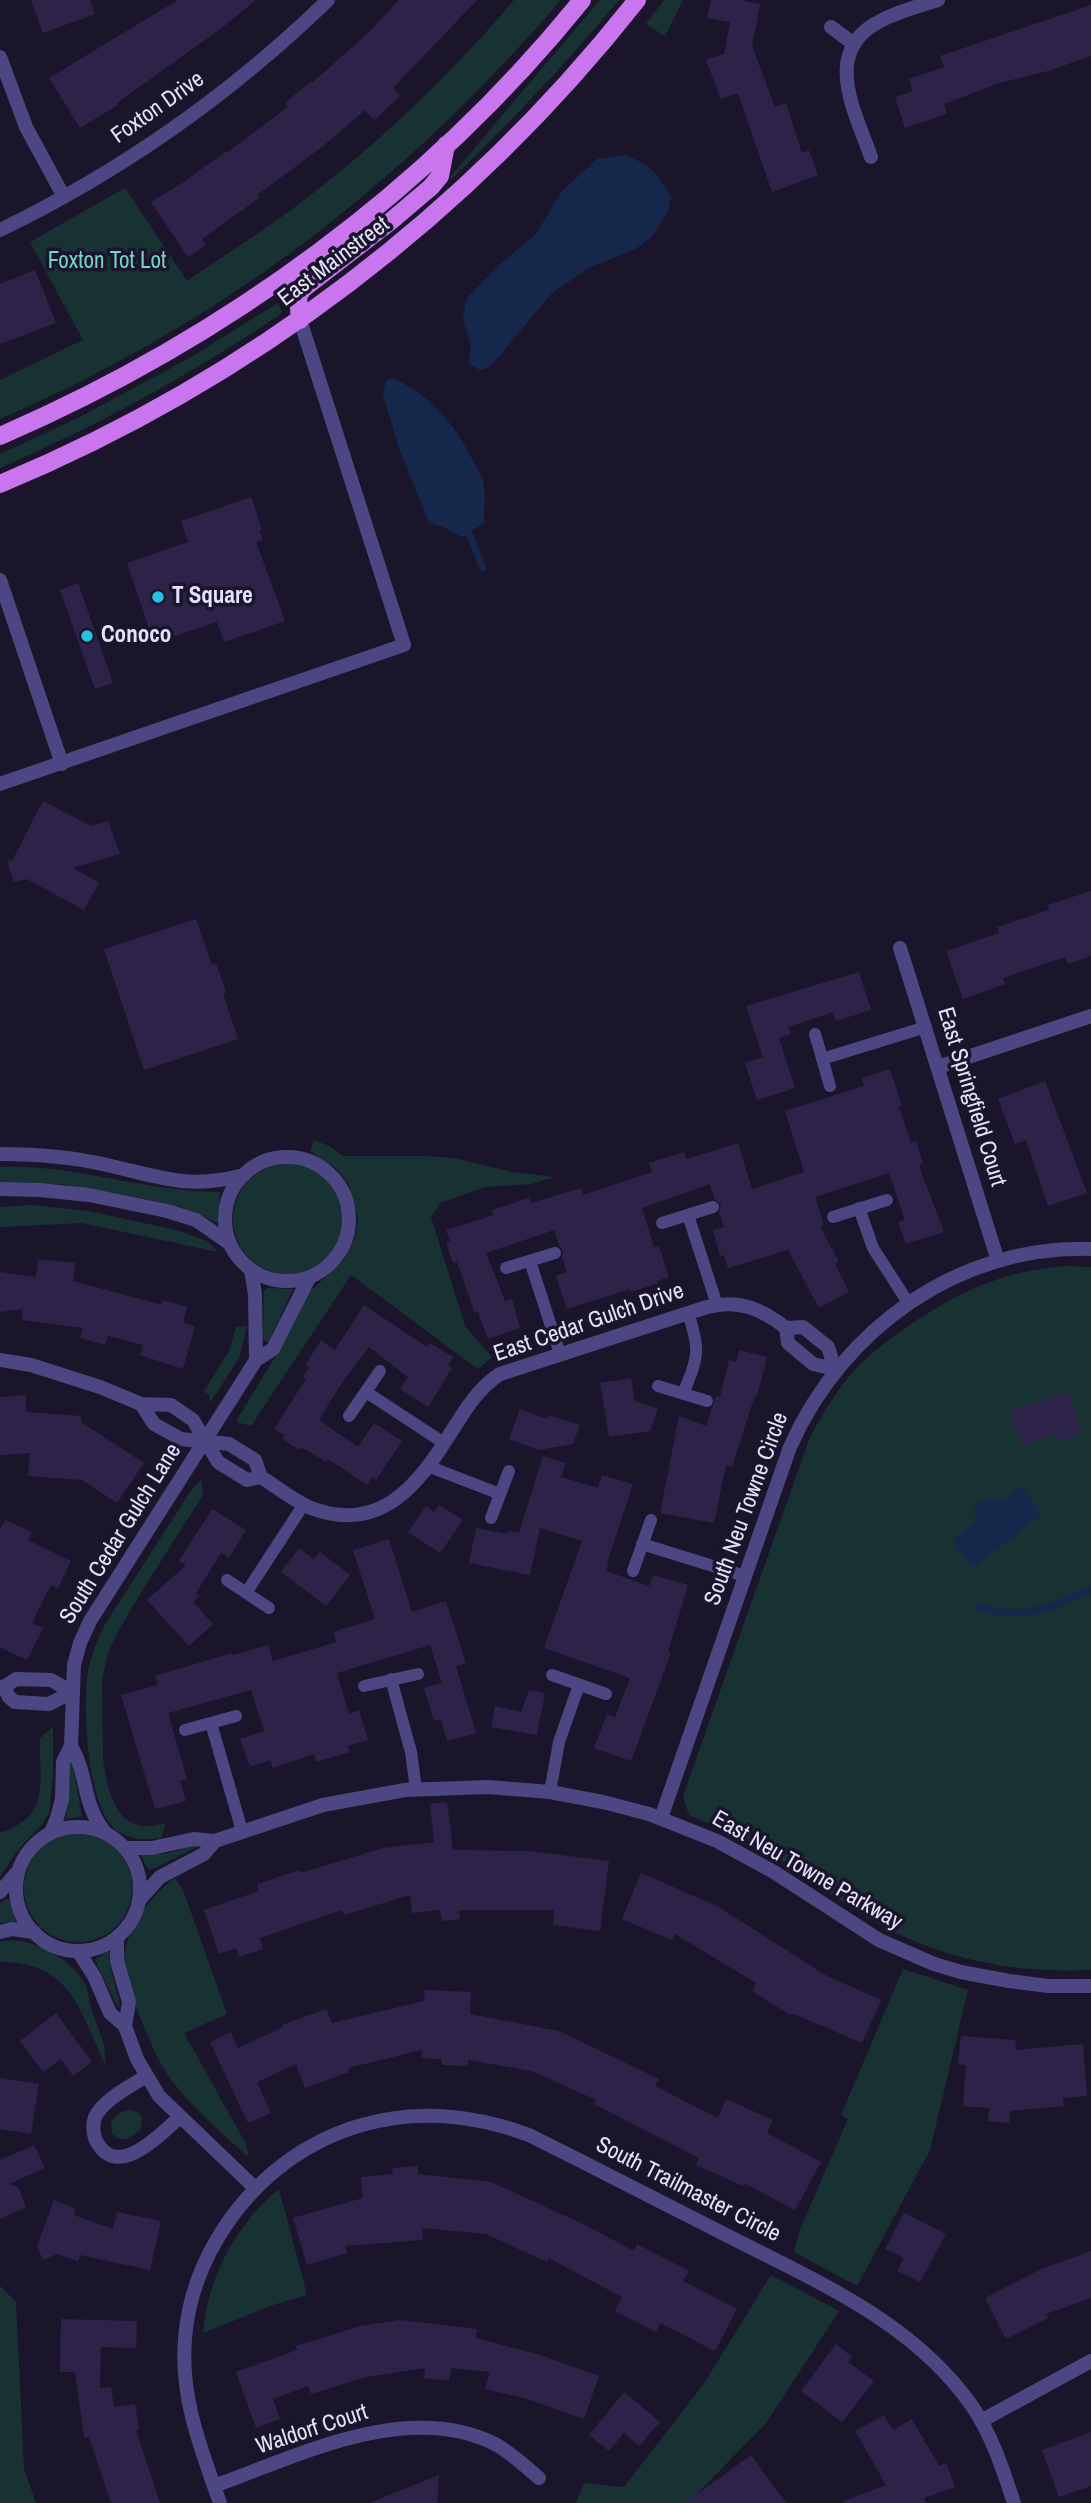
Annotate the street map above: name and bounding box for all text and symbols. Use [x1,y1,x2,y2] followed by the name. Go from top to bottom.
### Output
[106,66,210,150] street label: Foxton Drive
[273,211,395,313] street label: East Mainstreet
[48,248,166,276] park label: Foxton Tot Lot
[172,583,253,611] place label: T Square
[150,589,166,605] marker: T Square
[101,622,171,650] place label: Conoco
[79,628,95,644] marker: Conoco
[931,1004,1011,1190] street label: East Springfield Court
[490,1278,688,1368] street label: East Cedar Gulch Drive
[699,1409,795,1609] street label: South Neu Towne Circle
[54,1439,188,1629] street label: South Cedar Gulch Lane
[707,1805,907,1937] street label: East Neu Towne Parkway
[591,2131,785,2249] street label: South Trailmaster Circle
[253,2399,371,2461] street label: Waldorf Court

